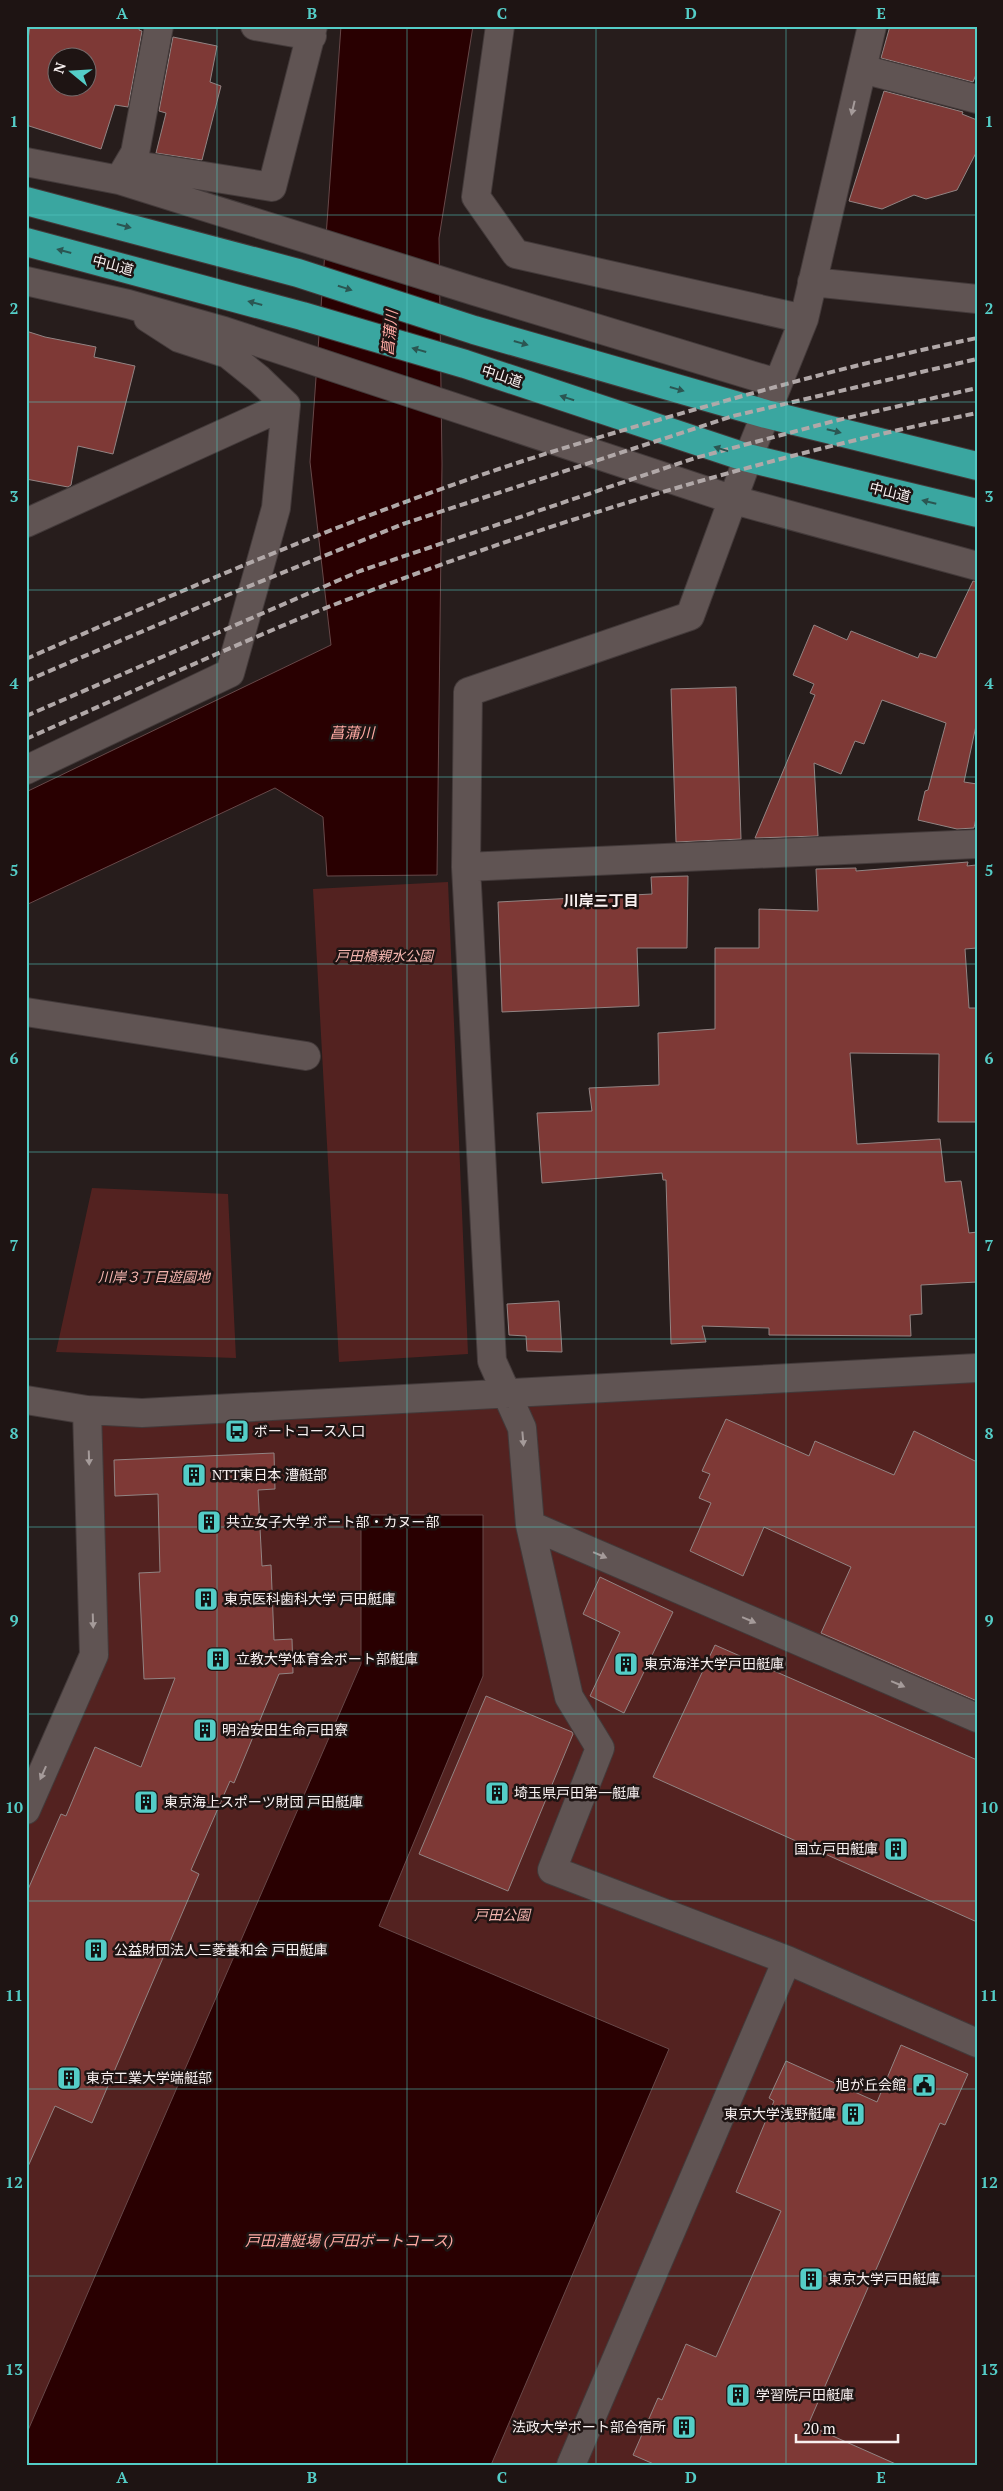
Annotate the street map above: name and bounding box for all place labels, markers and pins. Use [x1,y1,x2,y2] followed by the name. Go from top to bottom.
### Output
[224,1418,250,1444] bus stop icon: ボートコース入口
[254,1421,365,1440] place label: ボートコース入口
[181,1462,207,1488] building icon: NTT東日本 漕艇部
[212,1465,327,1484] place label: NTT東日本 漕艇部
[196,1509,222,1535] building icon: 共立女子大学 ボート部・カヌー部
[226,1512,439,1531] place label: 共立女子大学 ボート部・カヌー部
[193,1586,219,1612] building icon: 東京医科歯科大学 戸田艇庫
[224,1589,395,1608] place label: 東京医科歯科大学 戸田艇庫
[205,1646,231,1672] building icon: 立教大学体育会ボート部艇庫
[236,1649,418,1668] place label: 立教大学体育会ボート部艇庫
[613,1651,639,1677] building icon: 東京海洋大学戸田艇庫
[644,1654,784,1673] place label: 東京海洋大学戸田艇庫
[192,1717,218,1743] building icon: 明治安田生命戸田寮
[222,1720,348,1739] place label: 明治安田生命戸田寮
[484,1780,510,1806] building icon: 埼玉県戸田第一艇庫
[514,1783,640,1802] place label: 埼玉県戸田第一艇庫
[133,1789,159,1815] building icon: 東京海上スポーツ財団 戸田艇庫
[164,1792,363,1811] place label: 東京海上スポーツ財団 戸田艇庫
[883,1836,909,1862] building icon: 国立戸田艇庫
[794,1839,878,1858] place label: 国立戸田艇庫
[83,1937,109,1963] building icon: 公益財団法人三菱養和会 戸田艇庫
[114,1940,327,1959] place label: 公益財団法人三菱養和会 戸田艇庫
[56,2065,82,2091] building icon: 東京工業大学端艇部
[86,2068,212,2087] place label: 東京工業大学端艇部
[911,2072,937,2098] public building icon: 旭が丘会館
[836,2075,906,2094] place label: 旭が丘会館
[840,2101,866,2127] building icon: 東京大学浅野艇庫
[724,2104,836,2123] place label: 東京大学浅野艇庫
[798,2266,824,2292] building icon: 東京大学戸田艇庫
[828,2269,940,2288] place label: 東京大学戸田艇庫
[725,2382,751,2408] building icon: 学習院戸田艇庫
[756,2385,854,2404] place label: 学習院戸田艇庫
[671,2414,697,2440] building icon: 法政大学ボート部合宿所
[512,2417,666,2436] place label: 法政大学ボート部合宿所

